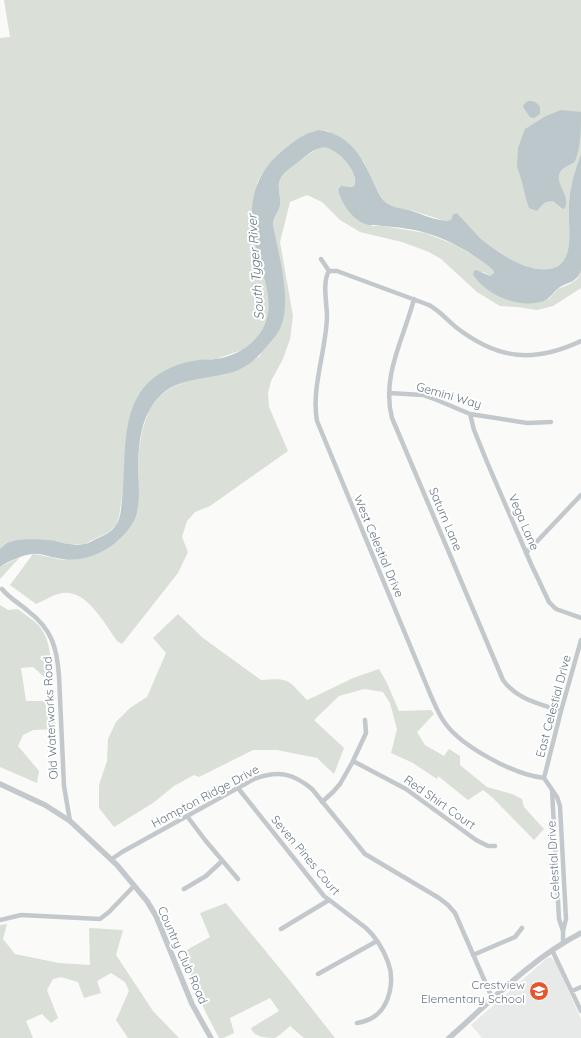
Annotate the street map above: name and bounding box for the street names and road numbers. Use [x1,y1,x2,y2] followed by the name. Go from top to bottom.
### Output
[415,379,483,411] street label: Gemini Way
[426,485,466,553] street label: Saturn Lane
[505,492,543,553] street label: Vega Lane
[351,493,407,600] street label: West Celestial Drive
[532,653,574,759] street label: East Celestial Drive
[39,656,61,780] street label: Old Waterworks Road
[149,761,262,831] street label: Hampton Ridge Drive
[401,772,479,832] street label: Red Shirt Court
[268,812,344,898] street label: Seven Pines Court
[543,820,563,900] street label: Celestial Drive
[155,904,211,1006] street label: Country Club Road

